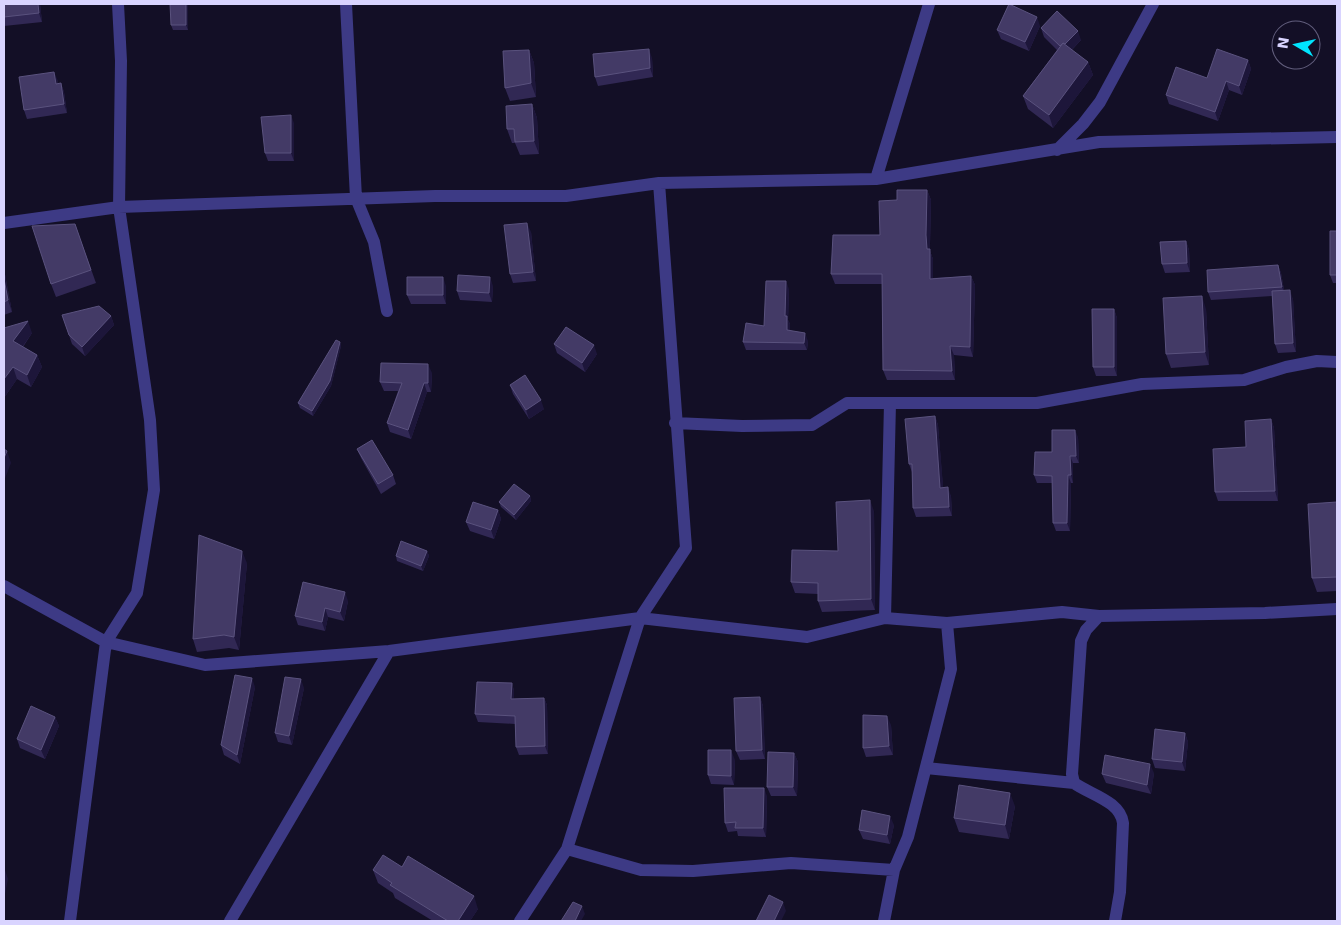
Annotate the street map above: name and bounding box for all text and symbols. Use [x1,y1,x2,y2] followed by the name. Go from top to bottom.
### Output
[1271,20,1321,70] north arrow
[1274,36,1292,50] text: N

